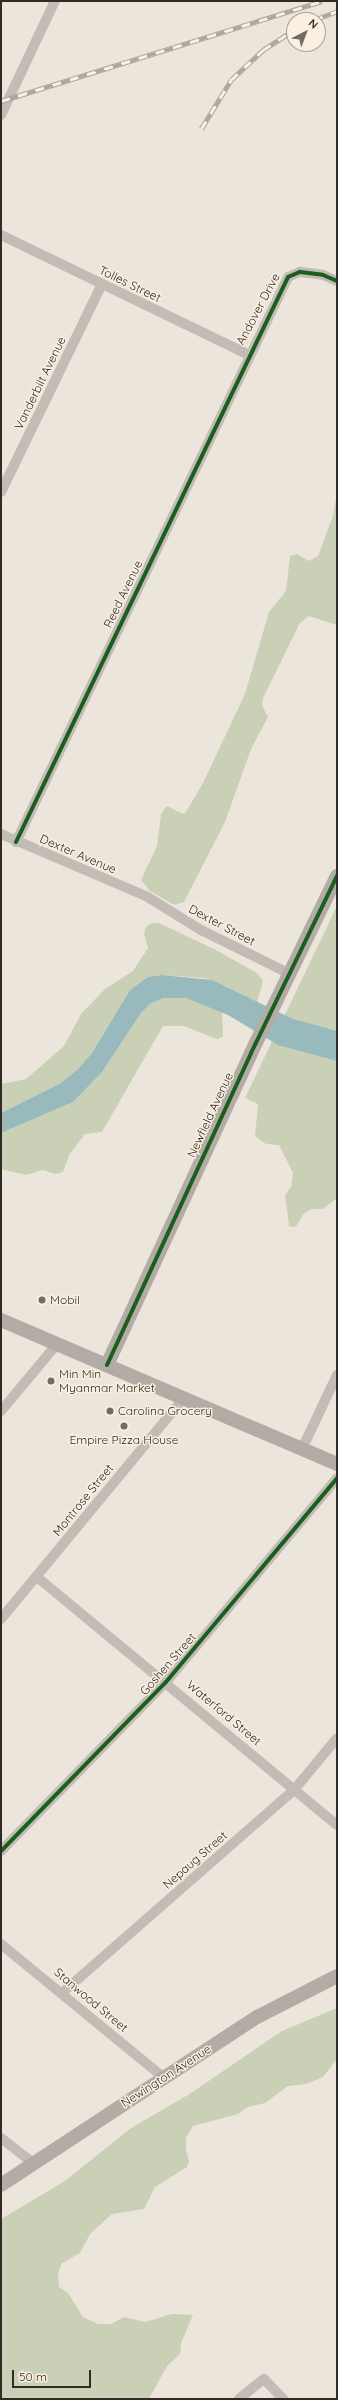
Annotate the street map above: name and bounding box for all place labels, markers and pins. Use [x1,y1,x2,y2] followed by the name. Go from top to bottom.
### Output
[50,1293,80,1307] place label: Mobil
[37,1295,47,1305] marker: Mobil
[59,1367,155,1395] place label: Min Min Myanmar Market
[46,1376,56,1386] marker: Min Min Myanmar Market
[118,1404,212,1418] place label: Carolina Grocery
[105,1406,115,1416] marker: Carolina Grocery
[119,1421,129,1431] marker: Empire Pizza House
[70,1433,178,1447] place label: Empire Pizza House

